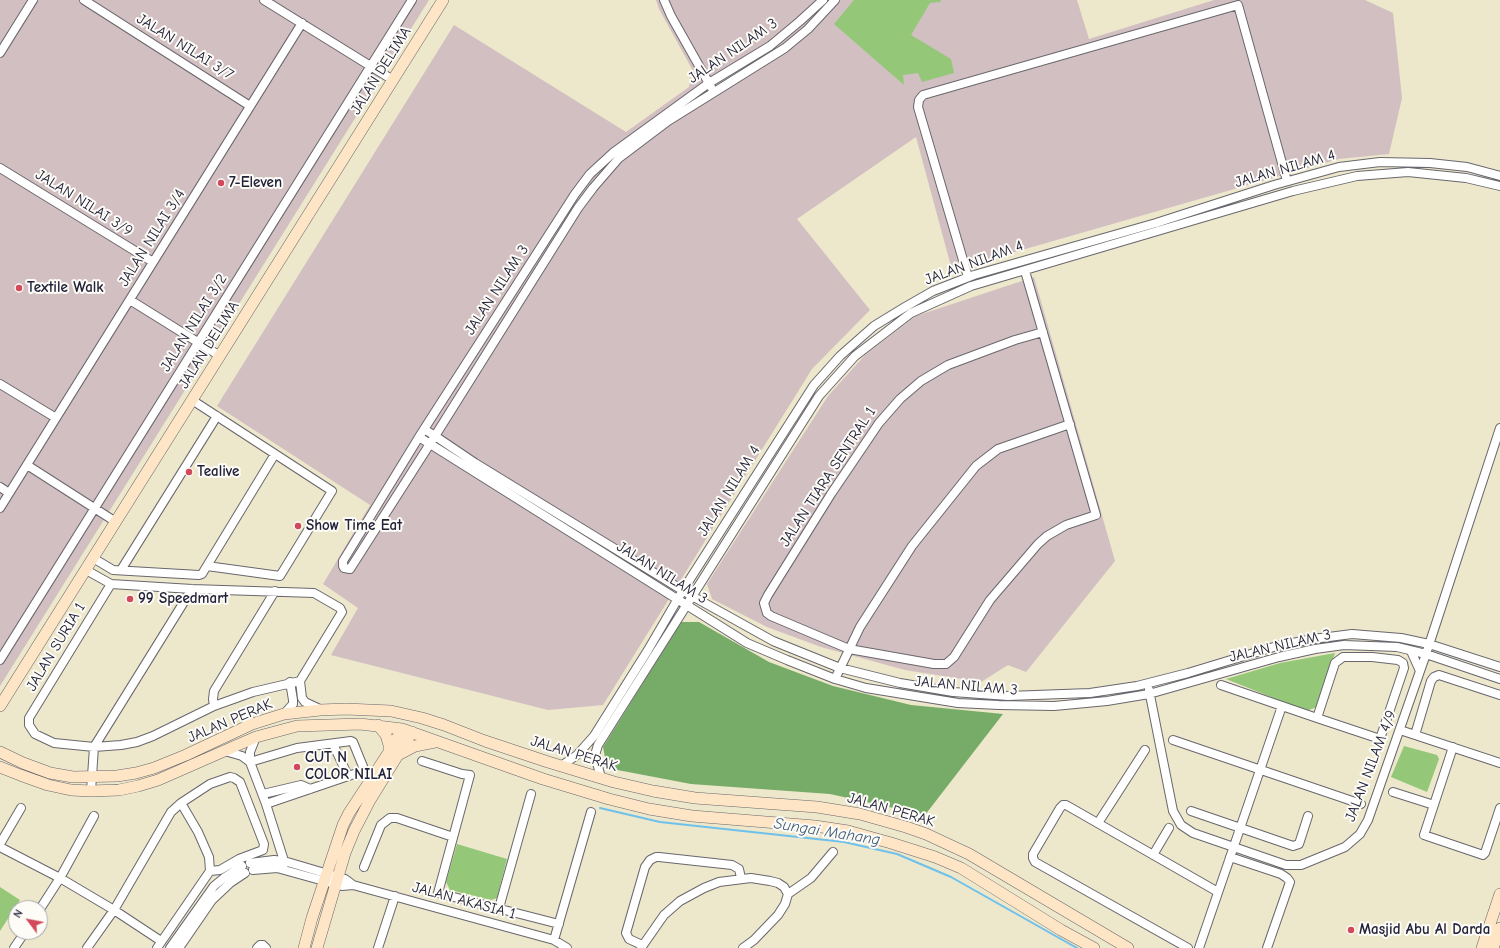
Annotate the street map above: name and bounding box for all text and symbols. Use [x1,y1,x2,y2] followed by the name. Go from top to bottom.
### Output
[133,10,237,84] street label: JALAN NILAI 3/7
[685,15,781,87] street label: JALAN NILAM 3
[347,24,415,118] street label: JALAN DELIMA
[1233,146,1337,192] street label: JALAN NILAM 4
[32,166,136,240] street label: JALAN NILAI 3/9
[229,174,282,192] place label: 7-Eleven
[216,178,226,188] marker: 7-Eleven
[115,186,189,290] street label: JALAN NILAI 3/4
[922,237,1026,289] street label: JALAN NILAM 4
[461,242,533,338] street label: JALAN NILAM 3
[157,271,231,375] street label: JALAN NILAI 3/2
[27,279,104,297] place label: Textile Walk
[14,283,24,293] marker: Textile Walk
[175,298,243,392] street label: JALAN DELIMA
[776,404,880,550] street label: JALAN TIARA SENTRAL 1
[694,442,764,540] street label: JALAN NILAM 4
[197,463,239,481] place label: Tealive
[184,467,194,477] marker: Tealive
[306,517,402,535] place label: Show Time Eat
[293,521,303,531] marker: Show Time Eat
[613,538,711,608] street label: JALAN NILAM 3
[138,590,228,608] place label: 99 Speedmart
[125,594,135,604] marker: 99 Speedmart
[23,600,89,694] street label: JALAN SURIA 1
[1227,626,1333,666] street label: JALAN NILAM 3
[914,673,1018,699] street label: JALAN NILAM 3
[185,695,275,747] street label: JALAN PERAK
[1341,708,1401,824] street label: JALAN NILAM 4/9
[528,732,620,776] street label: JALAN PERAK
[305,749,392,784] place label: CUT N COLOR NILAI
[292,762,302,772] marker: CUT N COLOR NILAI
[845,789,937,831] street label: JALAN PERAK
[772,814,882,850] water label: Sungai Mahang
[410,879,518,923] street label: JALAN AKASIA 1
[8,900,48,940] north arrow
[11,907,26,920] text: N
[1359,921,1490,939] place label: Masjid Abu Al Darda
[1346,925,1356,935] marker: Masjid Abu Al Darda

